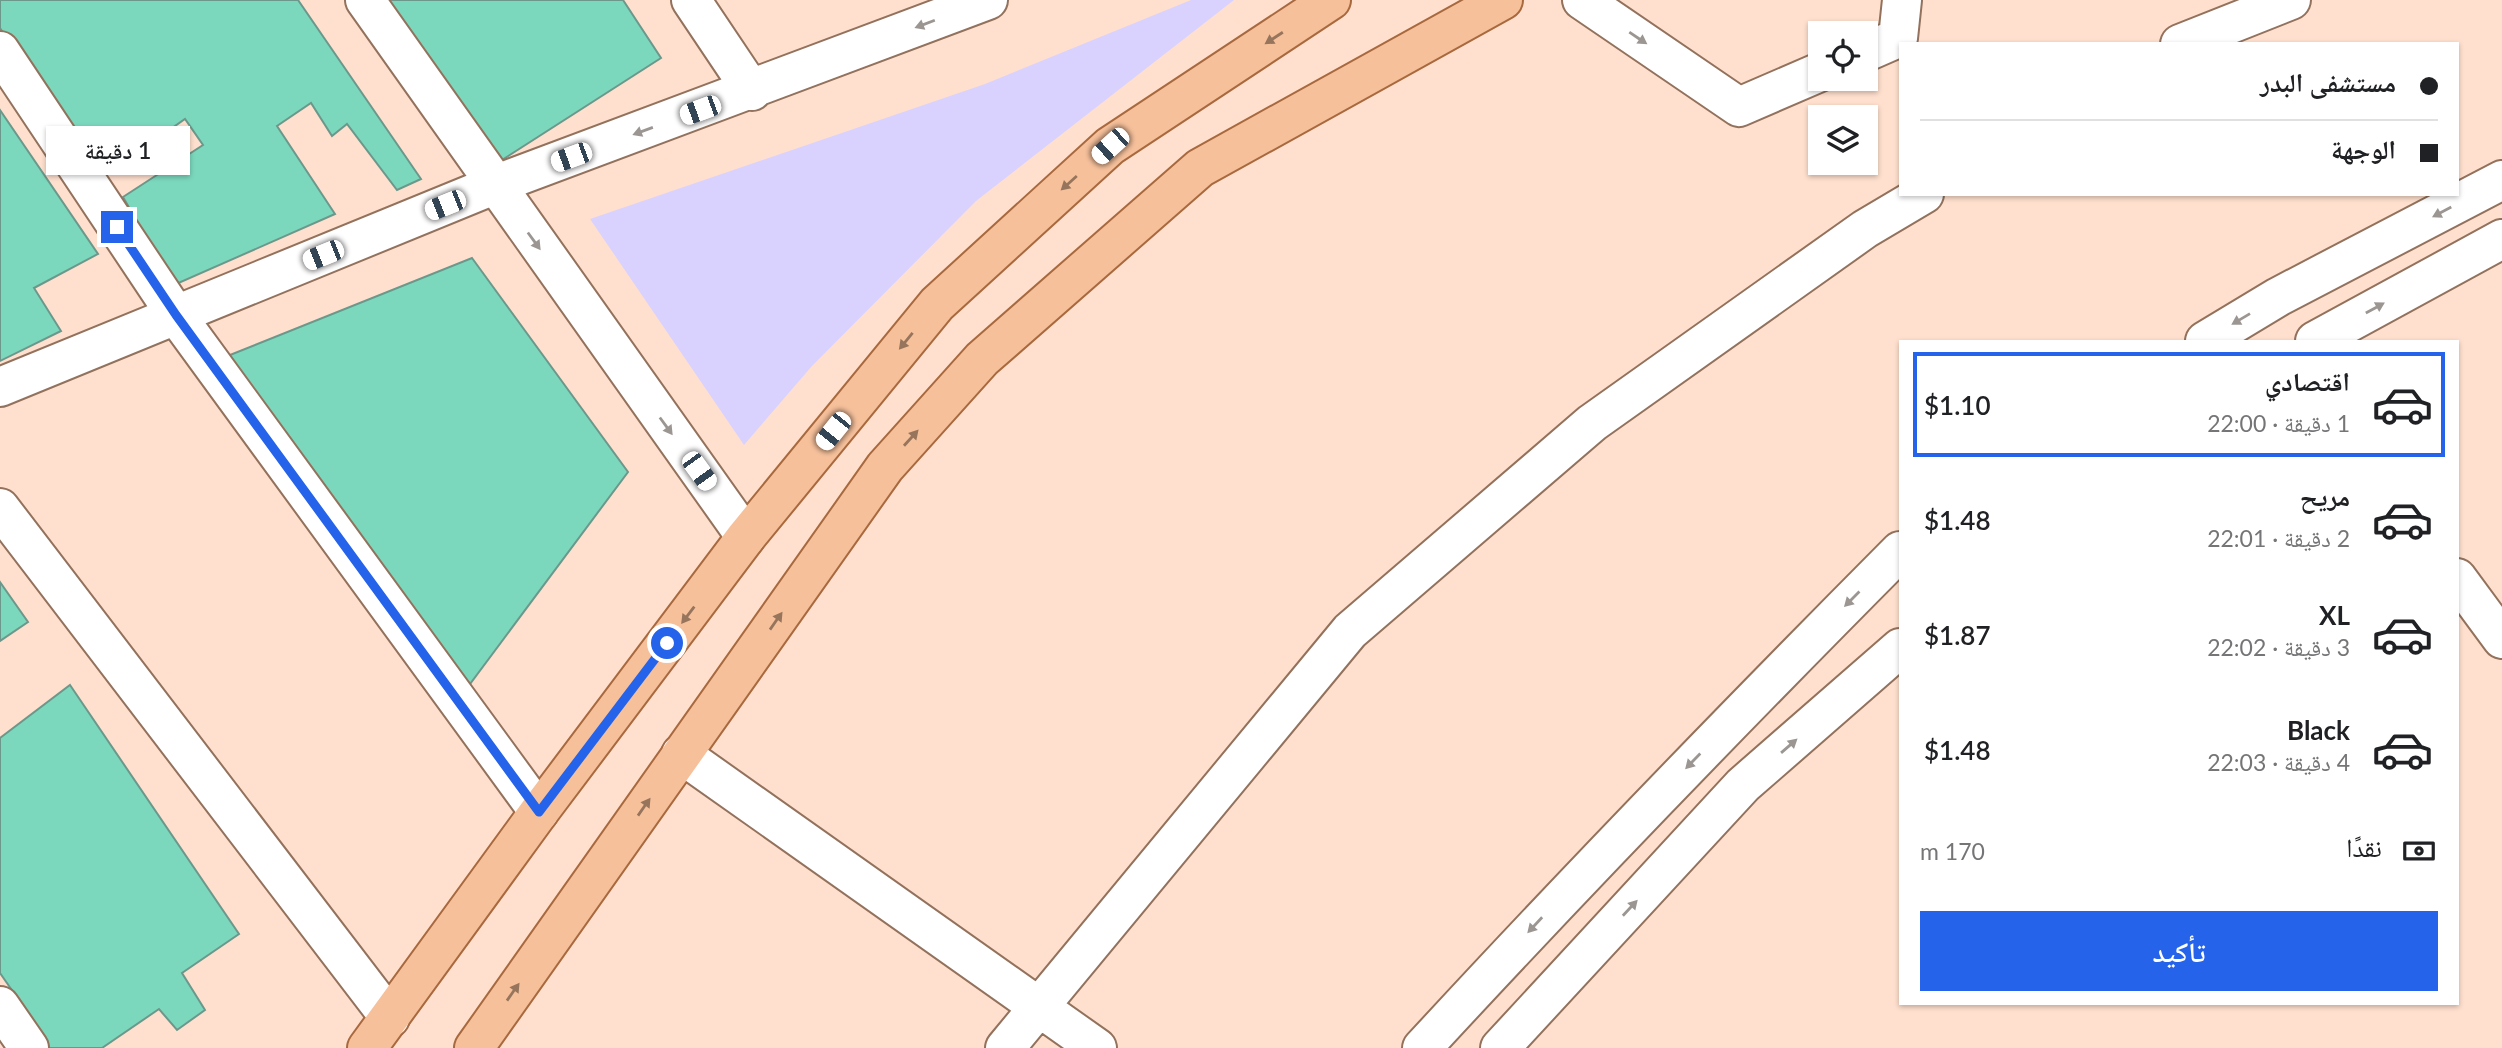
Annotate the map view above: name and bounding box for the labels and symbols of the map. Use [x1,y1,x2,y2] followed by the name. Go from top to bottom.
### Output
[914,19,935,30] one-way arrow
[1264,31,1284,44] one-way arrow
[1629,31,1647,45] one-way arrow
[677,93,724,127] car
[1088,124,1133,168] car
[632,125,653,136] one-way arrow
[45,126,189,174] callout: 1 دقيقة
[548,140,595,174] car
[1061,175,1078,191] one-way arrow
[422,187,469,223] car
[2431,205,2451,217] one-way arrow
[101,211,133,243] route end
[527,232,541,250] one-way arrow
[300,237,347,273] car
[2366,302,2385,314] one-way arrow
[2232,313,2251,326] one-way arrow
[899,333,914,350] one-way arrow
[812,408,855,454] car
[659,417,673,435] one-way arrow
[903,429,919,447] one-way arrow
[679,448,720,494] car
[1845,590,1861,607] one-way arrow
[681,606,695,624] one-way arrow
[769,612,783,630] one-way arrow
[651,627,683,659] route start
[1780,739,1797,754] one-way arrow
[1685,752,1701,769] one-way arrow
[637,797,650,816] one-way arrow
[1621,900,1637,917] one-way arrow
[1528,916,1544,933] one-way arrow
[506,983,520,1001] one-way arrow

